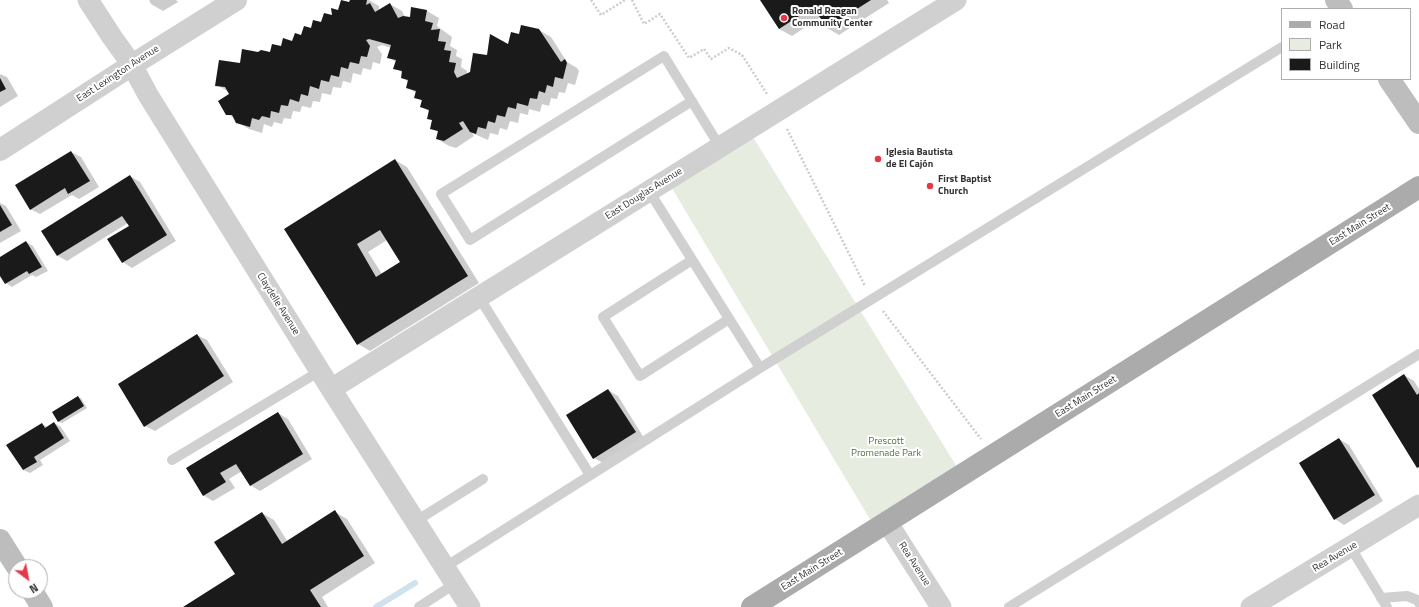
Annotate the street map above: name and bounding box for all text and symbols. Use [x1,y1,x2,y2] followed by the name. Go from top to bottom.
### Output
[792,6,872,30] place label: Ronald Reagan Community Center
[1281,8,1411,80] legend
[779,13,789,23] marker: Ronald Reagan Community Center
[1319,15,1345,34] text: Road
[1319,35,1342,54] text: Park
[75,43,161,105] street label: East Lexington Avenue
[1319,55,1360,74] text: Building
[886,147,953,170] place label: Iglesia Bautista de El Cajón
[873,154,883,164] marker: Iglesia Bautista de El Cajón
[603,165,685,223] street label: East Douglas Avenue
[938,174,991,198] place label: First Baptist Church
[925,181,935,191] marker: First Baptist Church
[1327,201,1393,249] street label: East Main Street
[254,271,302,337] street label: Claydelle Avenue
[1053,373,1119,421] street label: East Main Street
[851,436,921,460] park label: Prescott Promenade Park
[1311,539,1359,575] street label: Rea Avenue
[895,540,933,588] street label: Rea Avenue
[779,546,845,594] street label: East Main Street
[8,559,48,599] north arrow
[26,580,41,597] text: N

